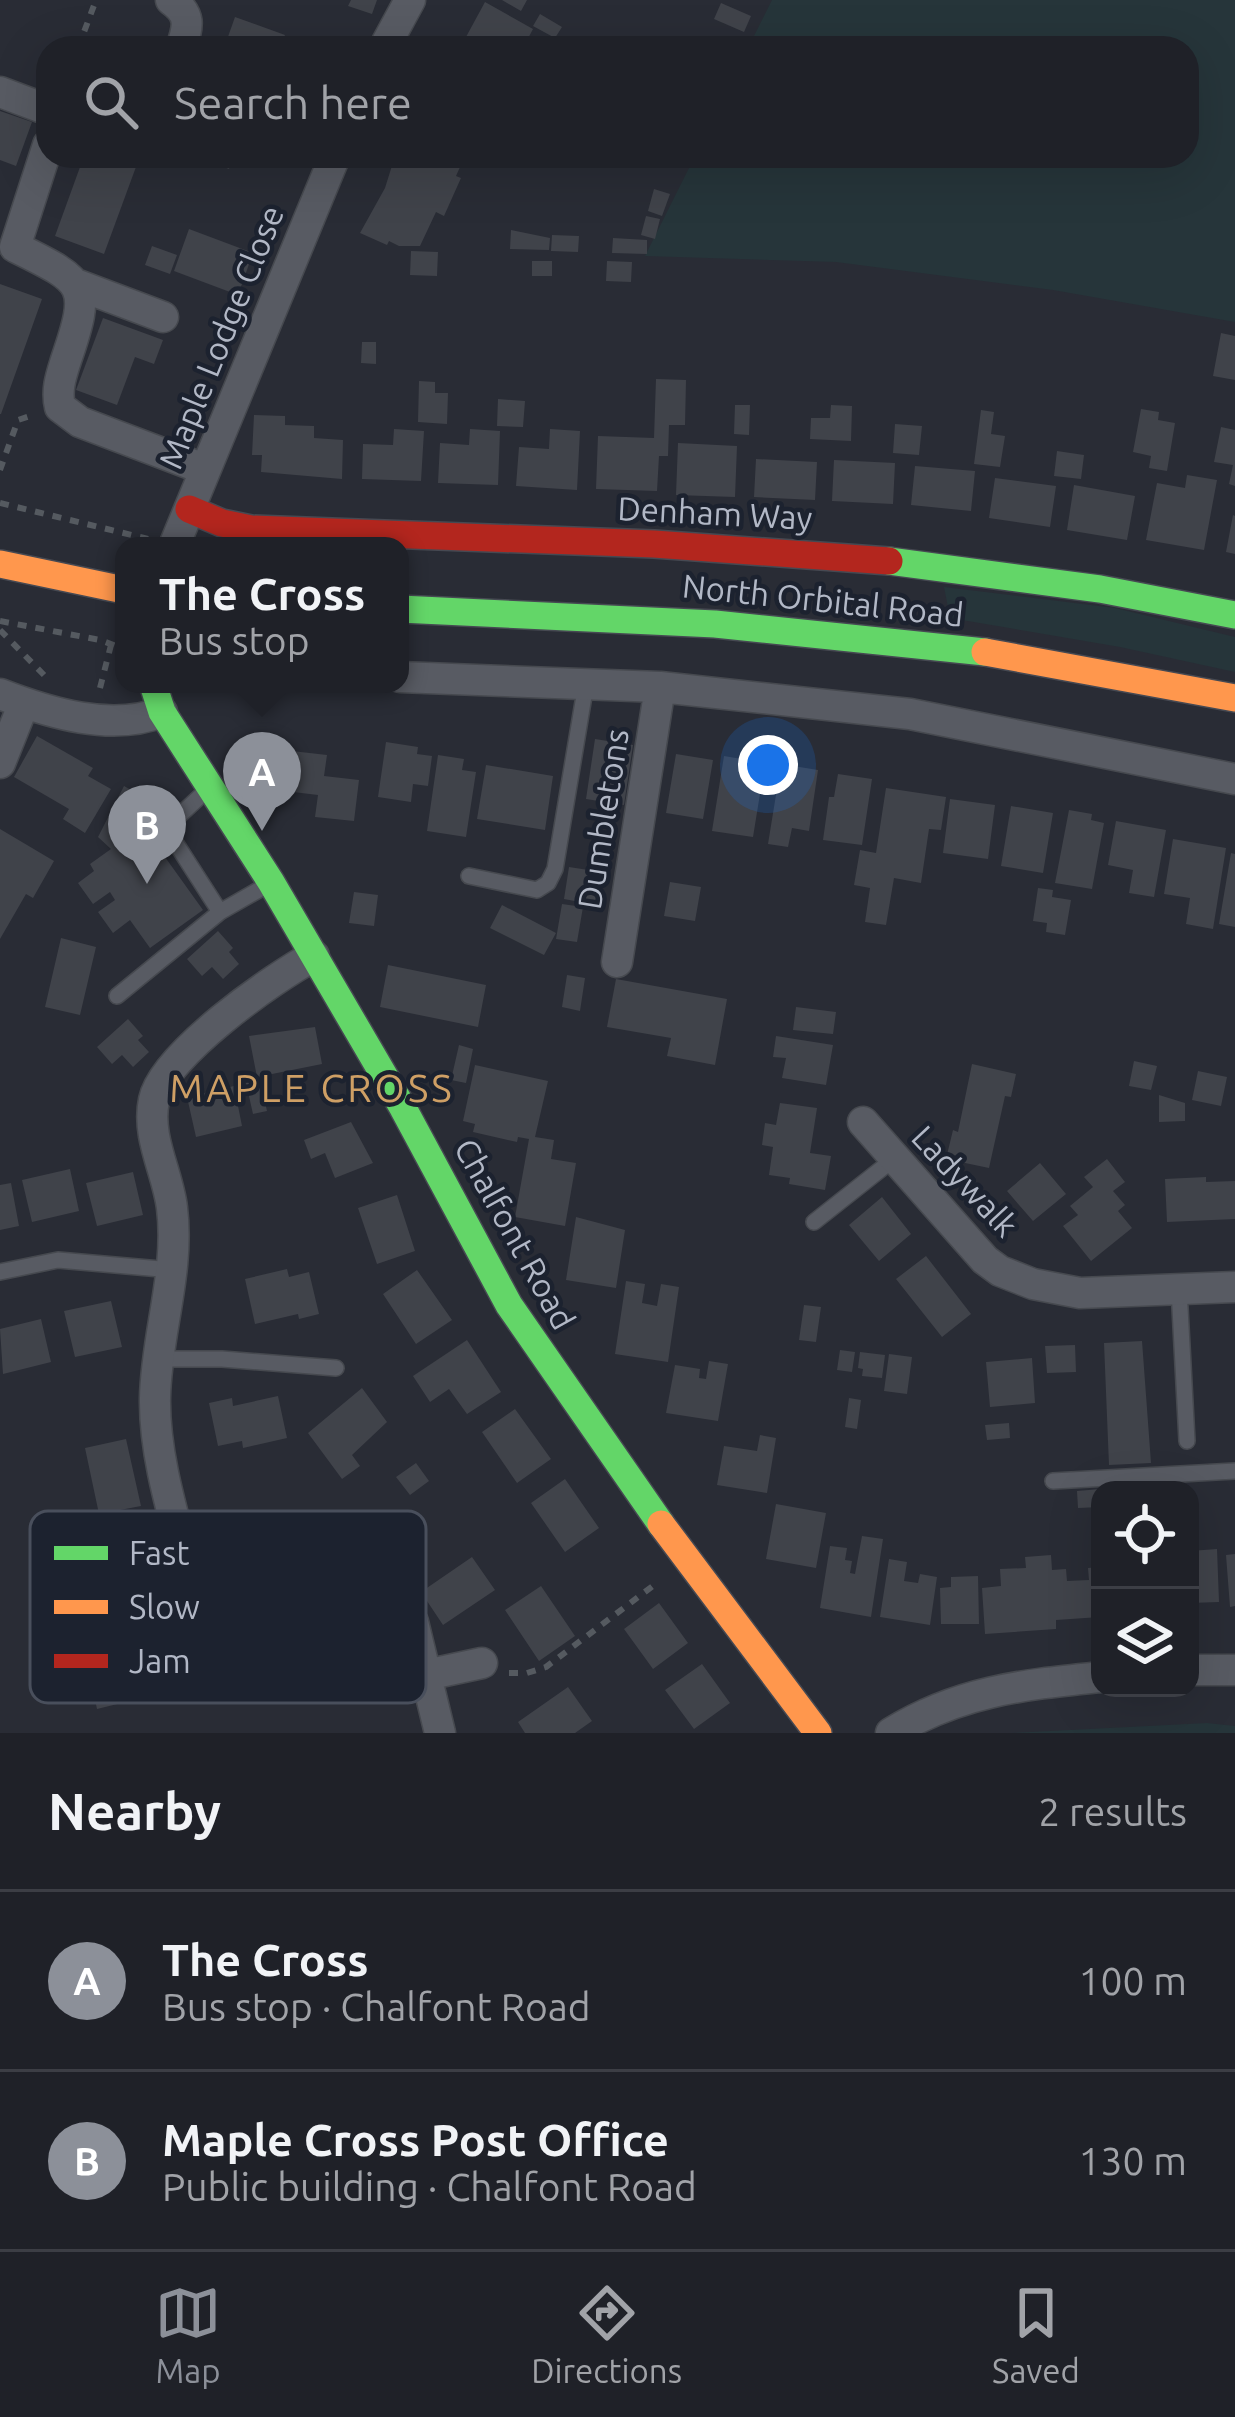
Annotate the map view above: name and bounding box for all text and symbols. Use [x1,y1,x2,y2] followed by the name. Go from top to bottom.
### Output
[36,36,1199,168] search box
[78,69,144,135] icon: search
[174,77,412,128] text: Search here
[151,200,290,474] street label: Maple Lodge Close
[617,489,813,536] street label: Denham Way
[115,537,409,693] popup
[681,566,965,633] street label: North Orbital Road
[159,568,365,619] text: The Cross
[159,619,310,662] text: Bus stop
[570,726,635,912] street label: Dumbletons
[223,732,301,831] pin: A
[738,735,798,795] your location
[108,785,186,884] pin: B
[169,1066,455,1109] district label: MAPLE CROSS
[905,1118,1026,1244] street label: Ladywalk
[448,1132,583,1335] street label: Chalfont Road
[1091,1481,1199,1697] map controls
[1091,1481,1199,1589] button: locate
[30,1511,426,1703] legend
[129,1534,189,1571] text: Fast
[129,1588,200,1625] text: Slow
[1091,1589,1199,1697] button: layers
[129,1642,191,1679] text: Jam
[48,1782,221,1840] text: Nearby
[1038,1790,1187,1833] text: 2 results
[162,1934,368,1985] text: The Cross
[73,1959,101,2002] text: A
[1078,1959,1187,2002] text: 100 m
[162,1985,591,2028] text: Bus stop · Chalfont Road
[162,2114,669,2165] text: Maple Cross Post Office
[74,2139,100,2182] text: B
[1078,2139,1187,2182] text: 130 m
[162,2165,697,2208] text: Public building · Chalfont Road
[155,2280,221,2389] tab: Map
[531,2280,682,2389] tab: Directions
[992,2280,1080,2389] tab: Saved

